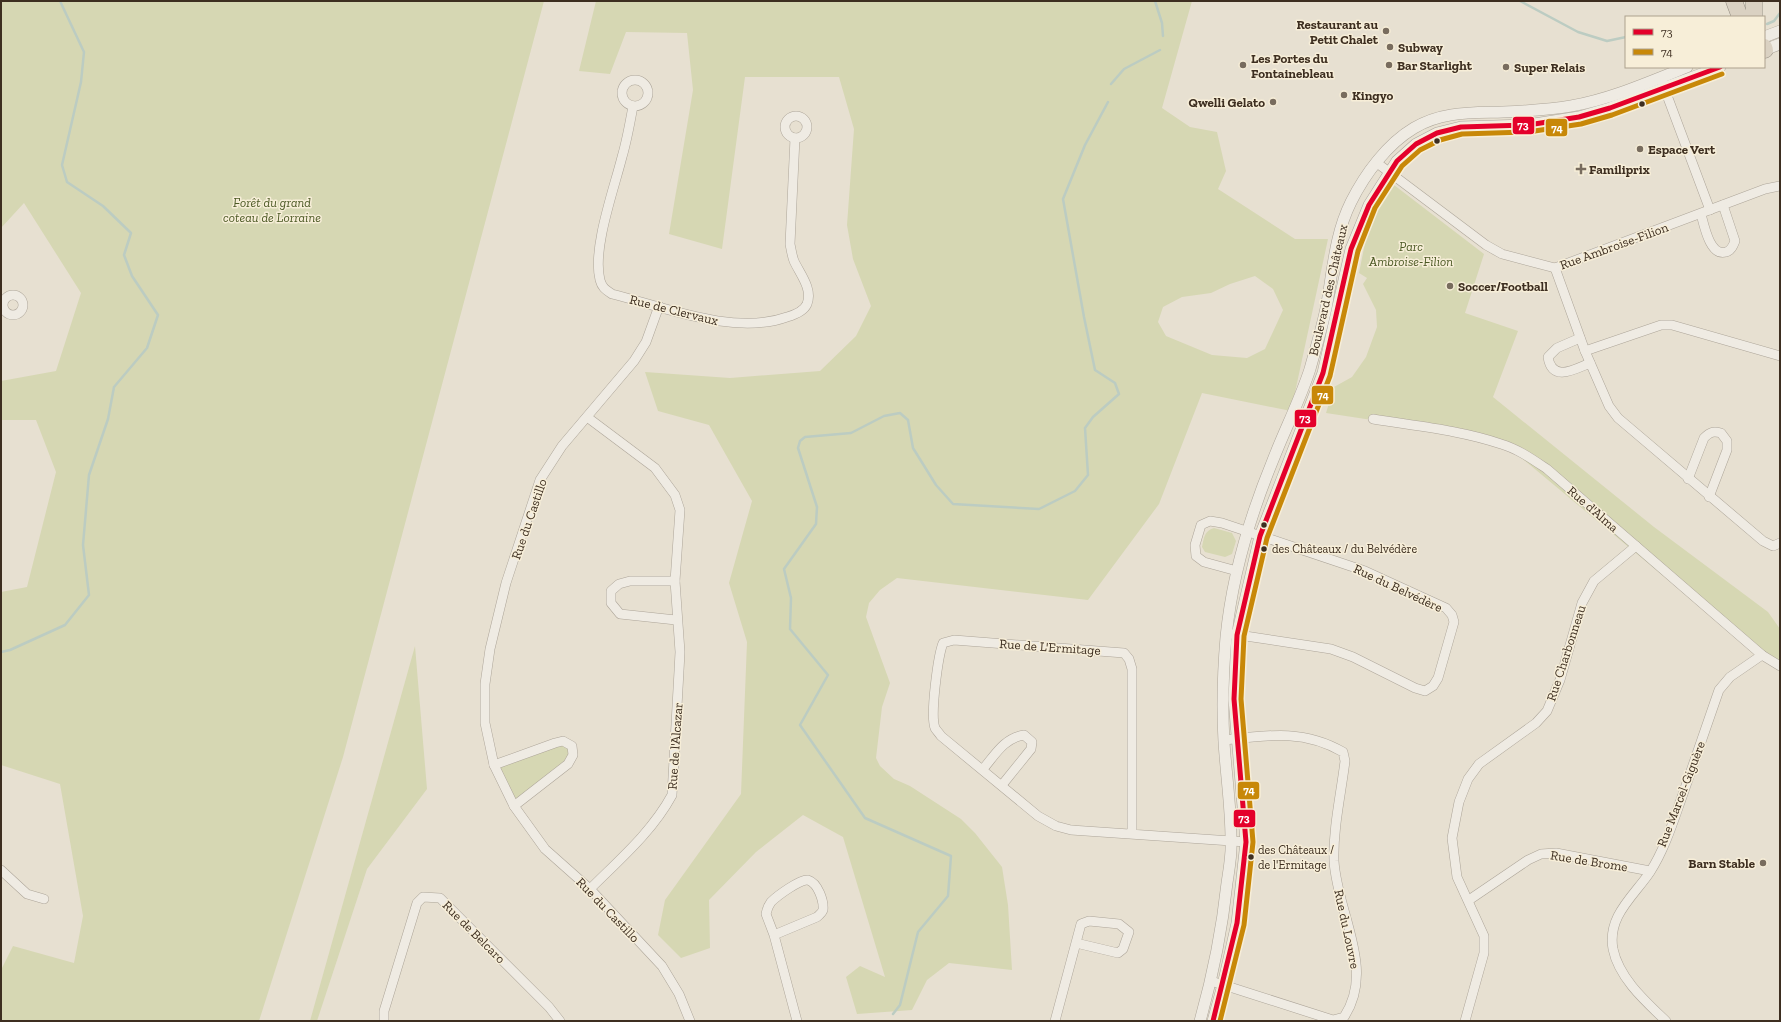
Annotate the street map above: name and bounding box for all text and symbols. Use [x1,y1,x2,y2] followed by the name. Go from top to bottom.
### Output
[1625,16,1765,68] legend
[1296,17,1379,47] place label: Restaurant au Petit Chalet
[1661,25,1673,39] text: 73
[1381,26,1391,36] marker: Restaurant au Petit Chalet
[1398,40,1443,55] place label: Subway
[1385,42,1395,52] marker: Subway
[1661,45,1673,59] text: 74
[1251,51,1334,81] place label: Les Portes du Fontainebleau
[1397,58,1473,73] place label: Bar Starlight
[1238,60,1248,70] marker: Les Portes du Fontainebleau
[1384,60,1394,70] marker: Bar Starlight
[1514,60,1585,75] place label: Super Relais
[1501,62,1511,72] marker: Super Relais
[1352,88,1393,103] place label: Kingyo
[1339,90,1349,100] marker: Kingyo
[1189,95,1265,110] place label: Qwelli Gelato
[1268,97,1278,107] marker: Qwelli Gelato
[1637,99,1647,109] unlabelled marker
[1512,116,1535,135] line badge: 73
[1545,118,1568,137] line badge: 74
[1517,119,1529,132] text: 73
[1551,122,1563,135] text: 74
[1432,136,1442,146] unlabelled marker
[1648,142,1716,157] place label: Espace Vert
[1635,144,1645,154] marker: Espace Vert
[1589,162,1650,177] place label: Familiprix
[1576,164,1586,174] marker: Familiprix
[223,195,321,225] park label: Forêt du grand coteau de Lorraine
[1558,219,1671,273] street label: Rue Ambroise-Filion
[1306,222,1351,357] street label: Boulevard des Châteaux
[1368,239,1453,269] park label: Parc Ambroise-Filion
[1458,279,1548,294] place label: Soccer/Football
[1445,281,1455,291] marker: Soccer/Football
[628,292,720,328] street label: Rue de Clervaux
[1311,385,1334,405] line badge: 74
[1317,389,1329,402] text: 74
[1294,409,1317,428] line badge: 73
[1299,412,1311,425] text: 73
[508,476,550,561] street label: Rue du Castillo
[1565,483,1622,536] street label: Rue d'Alma
[1259,520,1269,530] unlabelled marker
[1272,542,1418,556] place label: des Châteaux / du Belvédère
[1259,544,1269,554] marker: des Châteaux / du Belvédère
[1351,561,1445,615] street label: Rue du Belvédère
[1543,602,1589,703] street label: Rue Charbonneau
[999,636,1101,658] street label: Rue de L'Ermitage
[664,702,686,790] street label: Rue de l'Alcazar
[1654,739,1708,849] street label: Rue Marcel-Giguère
[1237,781,1260,800] line badge: 74
[1243,784,1255,797] text: 74
[1233,809,1256,828] line badge: 73
[1238,812,1250,825] text: 73
[1258,843,1334,872] place label: des Châteaux / de l'Ermitage
[1549,847,1629,875] street label: Rue de Brome
[1246,852,1256,862] marker: des Châteaux / de l'Ermitage
[1688,856,1756,871] place label: Barn Stable
[1758,858,1768,868] marker: Barn Stable
[573,875,643,946] street label: Rue du Castillo
[1331,888,1363,970] street label: Rue du Louvre
[440,898,509,967] street label: Rue de Belcaro

